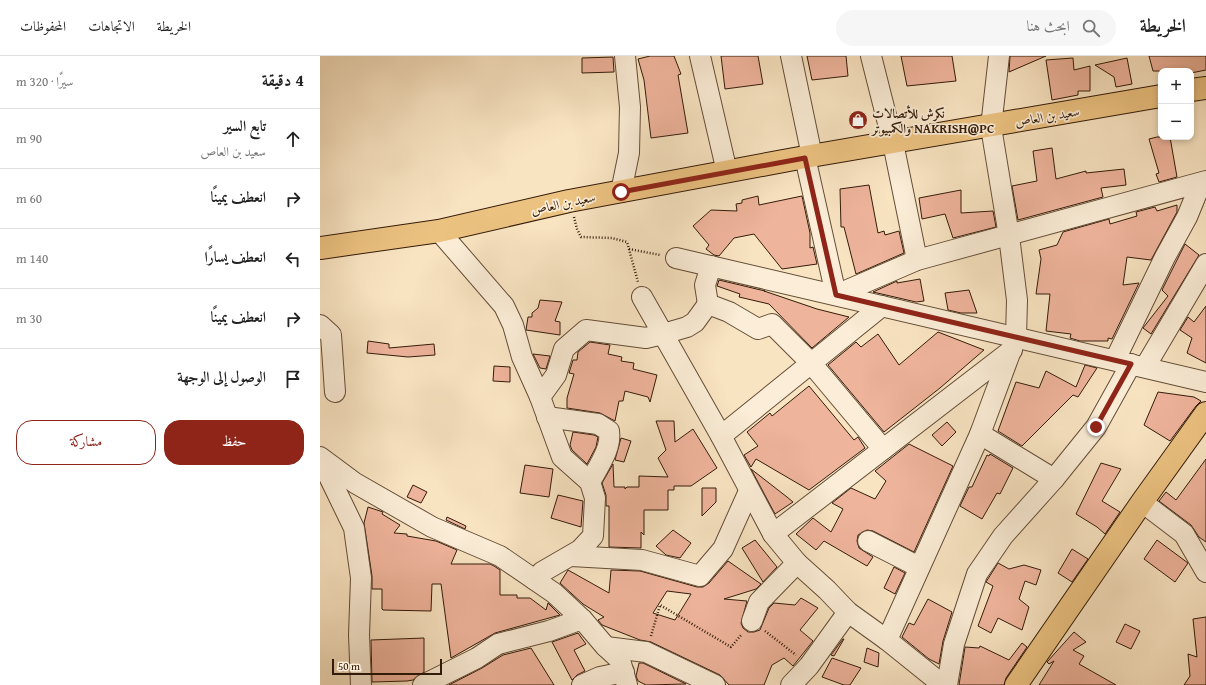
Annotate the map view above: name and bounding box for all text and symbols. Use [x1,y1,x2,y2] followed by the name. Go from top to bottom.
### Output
[836,10,1116,46] search box
[1140,11,1186,39] text: الخريطة
[1026,15,1070,36] text: ابحث هنا
[20,16,66,36] text: المحفوظات
[88,16,135,36] text: الاتجاهات
[157,16,191,36] text: الخريطة
[1080,17,1102,39] icon: search
[262,67,304,92] text: 4 دقيقة
[1158,68,1194,140] map controls
[1158,68,1194,104] button: +
[16,72,74,91] text: سيرًا · 320 m
[1013,101,1081,132] street label: سعيد بن العاص
[870,104,994,138] place label: نكرش للأتصالات والكمبيوتر NAKRISH@PC
[1158,104,1194,140] button: −
[847,109,869,131] shop icon: نكرش للأتصالات والكمبيوتر NAKRISH@PC
[224,115,266,136] text: تابع السير
[282,128,304,150] icon: ahead
[16,129,42,148] text: 90 m
[201,142,266,161] text: سعيد بن العاص
[612,183,630,201] route start
[210,186,266,207] text: انعطف يمينًا
[529,187,597,220] street label: سعيد بن العاص
[282,188,304,210] icon: right
[16,189,42,208] text: 60 m
[204,246,266,267] text: انعطف يسارًا
[282,248,304,270] icon: left
[16,249,48,268] text: 140 m
[210,306,266,327] text: انعطف يمينًا
[282,308,304,330] icon: right
[16,309,42,328] text: 30 m
[177,366,266,387] text: الوصول إلى الوجهة
[282,368,304,390] icon: arrive
[1087,418,1105,436] route end
[16,420,156,465] button: مشاركة
[164,420,304,465] button: حفظ
[332,657,442,676] scale bar
[338,658,360,674] text: 50 m

